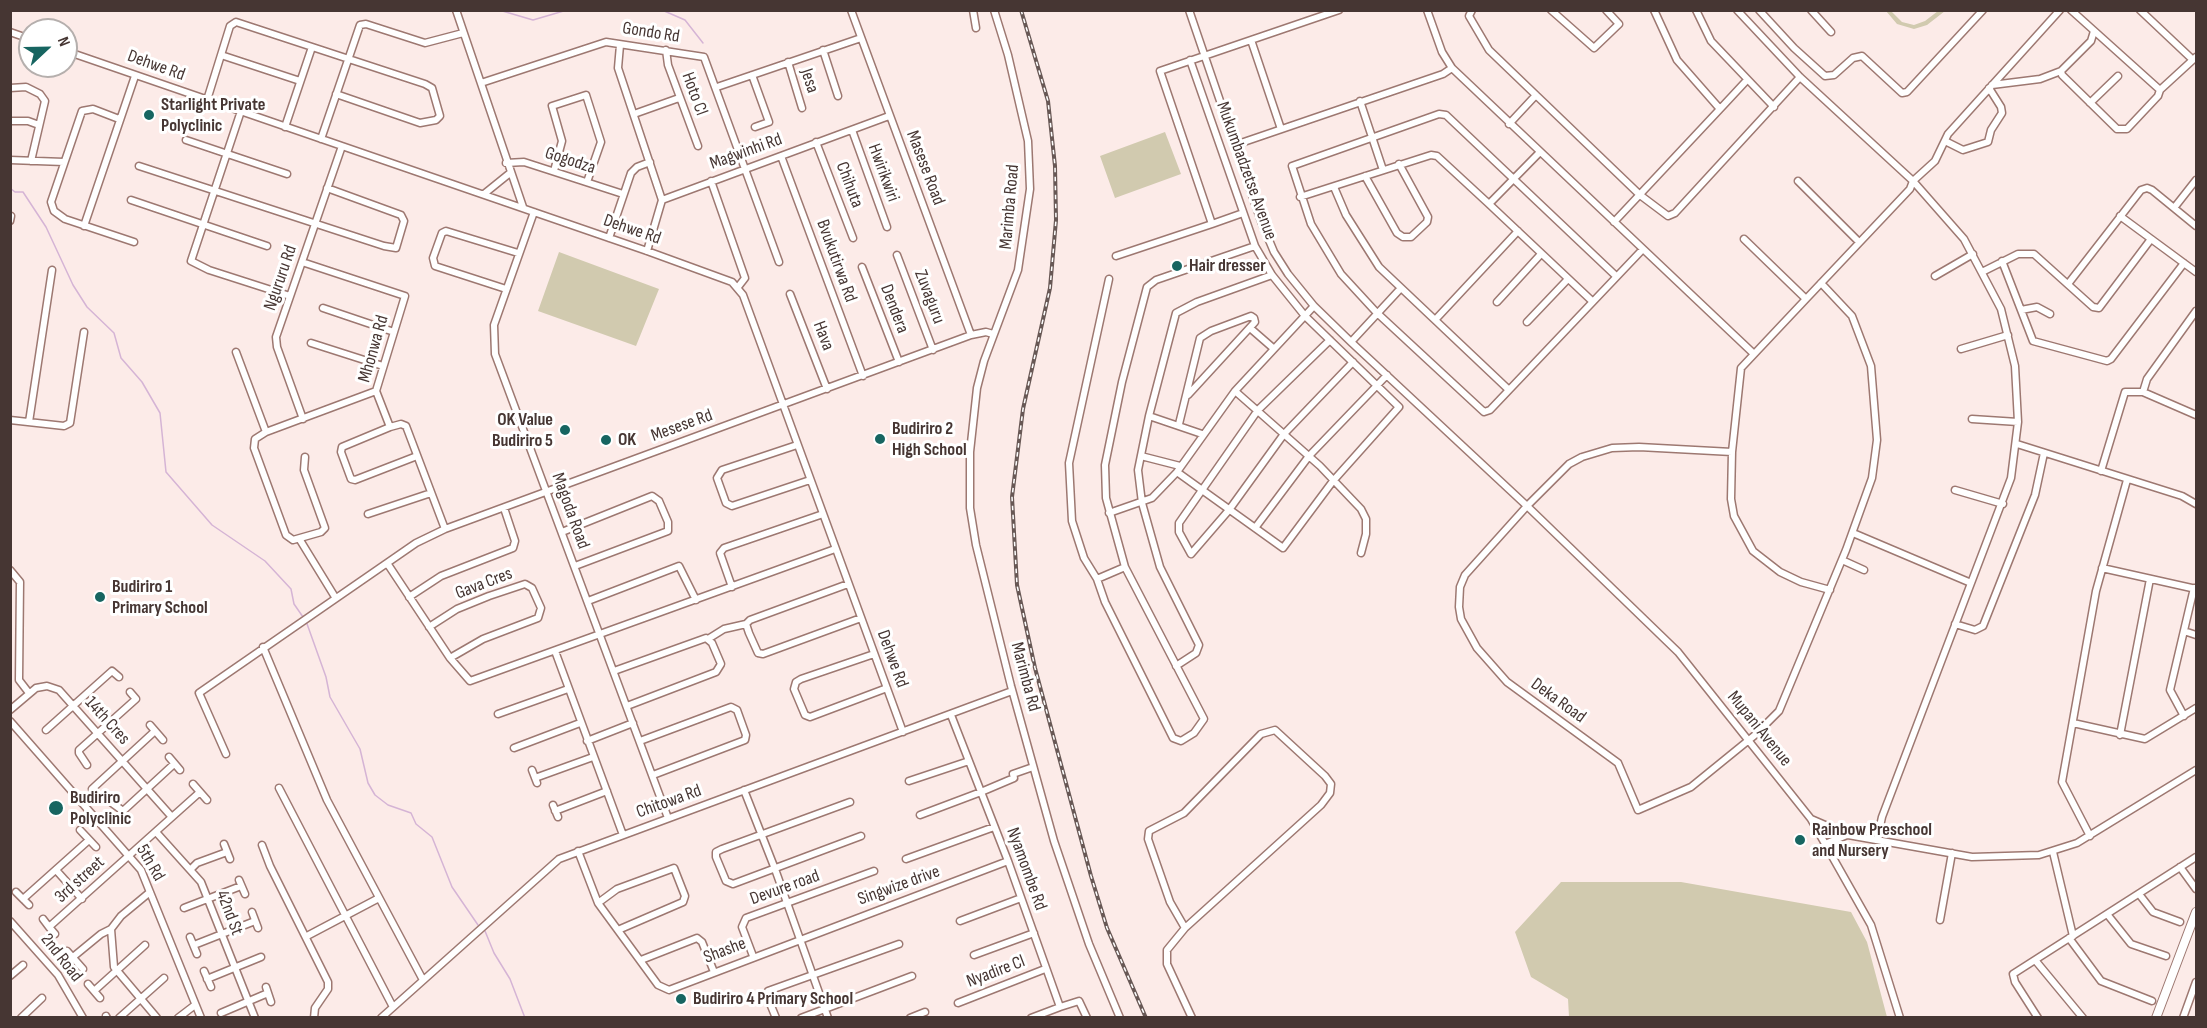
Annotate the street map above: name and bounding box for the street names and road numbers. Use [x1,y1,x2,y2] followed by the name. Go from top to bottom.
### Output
[621,18,681,48] street label: Gondo Rd
[124,46,188,86] street label: Dehwe Rd
[795,66,823,96] street label: Jesa
[676,69,712,119] street label: Hoto Cl
[1211,99,1281,243] street label: Mukumbadzetse Avenue
[901,128,949,208] street label: Masese Road
[707,129,785,175] street label: Magwinhi Rd
[863,141,903,205] street label: Hwirikwiri
[542,143,598,179] street label: Gogodza
[830,159,868,211] street label: Chihuta
[996,164,1024,250] street label: Marimba Road
[600,210,664,250] street label: Dehwe Rd
[811,217,861,305] street label: Bvukutirwa Rd
[260,242,302,314] street label: Ngururu Rd
[909,267,949,327] street label: Zuvaguru
[875,282,913,336] street label: Dendera
[354,313,394,385] street label: Mhonwa Rd
[808,318,838,354] street label: Hava
[648,405,716,447] street label: Mesese Rd
[546,470,594,552] street label: Magoda Road
[452,563,516,605] street label: Gava Cres
[872,627,912,691] street label: Dehwe Rd
[1005,640,1045,714] street label: Marimba Rd
[1526,674,1590,728] street label: Deka Road
[1722,687,1796,771] street label: Mupani Avenue
[80,693,134,749] street label: 14th Cres
[633,780,705,824] street label: Chitowa Rd
[1001,825,1051,913] street label: Nyamombe Rd
[131,841,169,885] street label: 5th Rd
[51,852,109,908] street label: 3rd street
[855,861,943,911] street label: Singwize drive
[747,866,823,910] street label: Devure road
[211,888,247,938] street label: 42nd St
[35,930,87,986] street label: 2nd Road
[701,933,749,969] street label: Shashe
[964,951,1028,993] street label: Nyadire Cl

